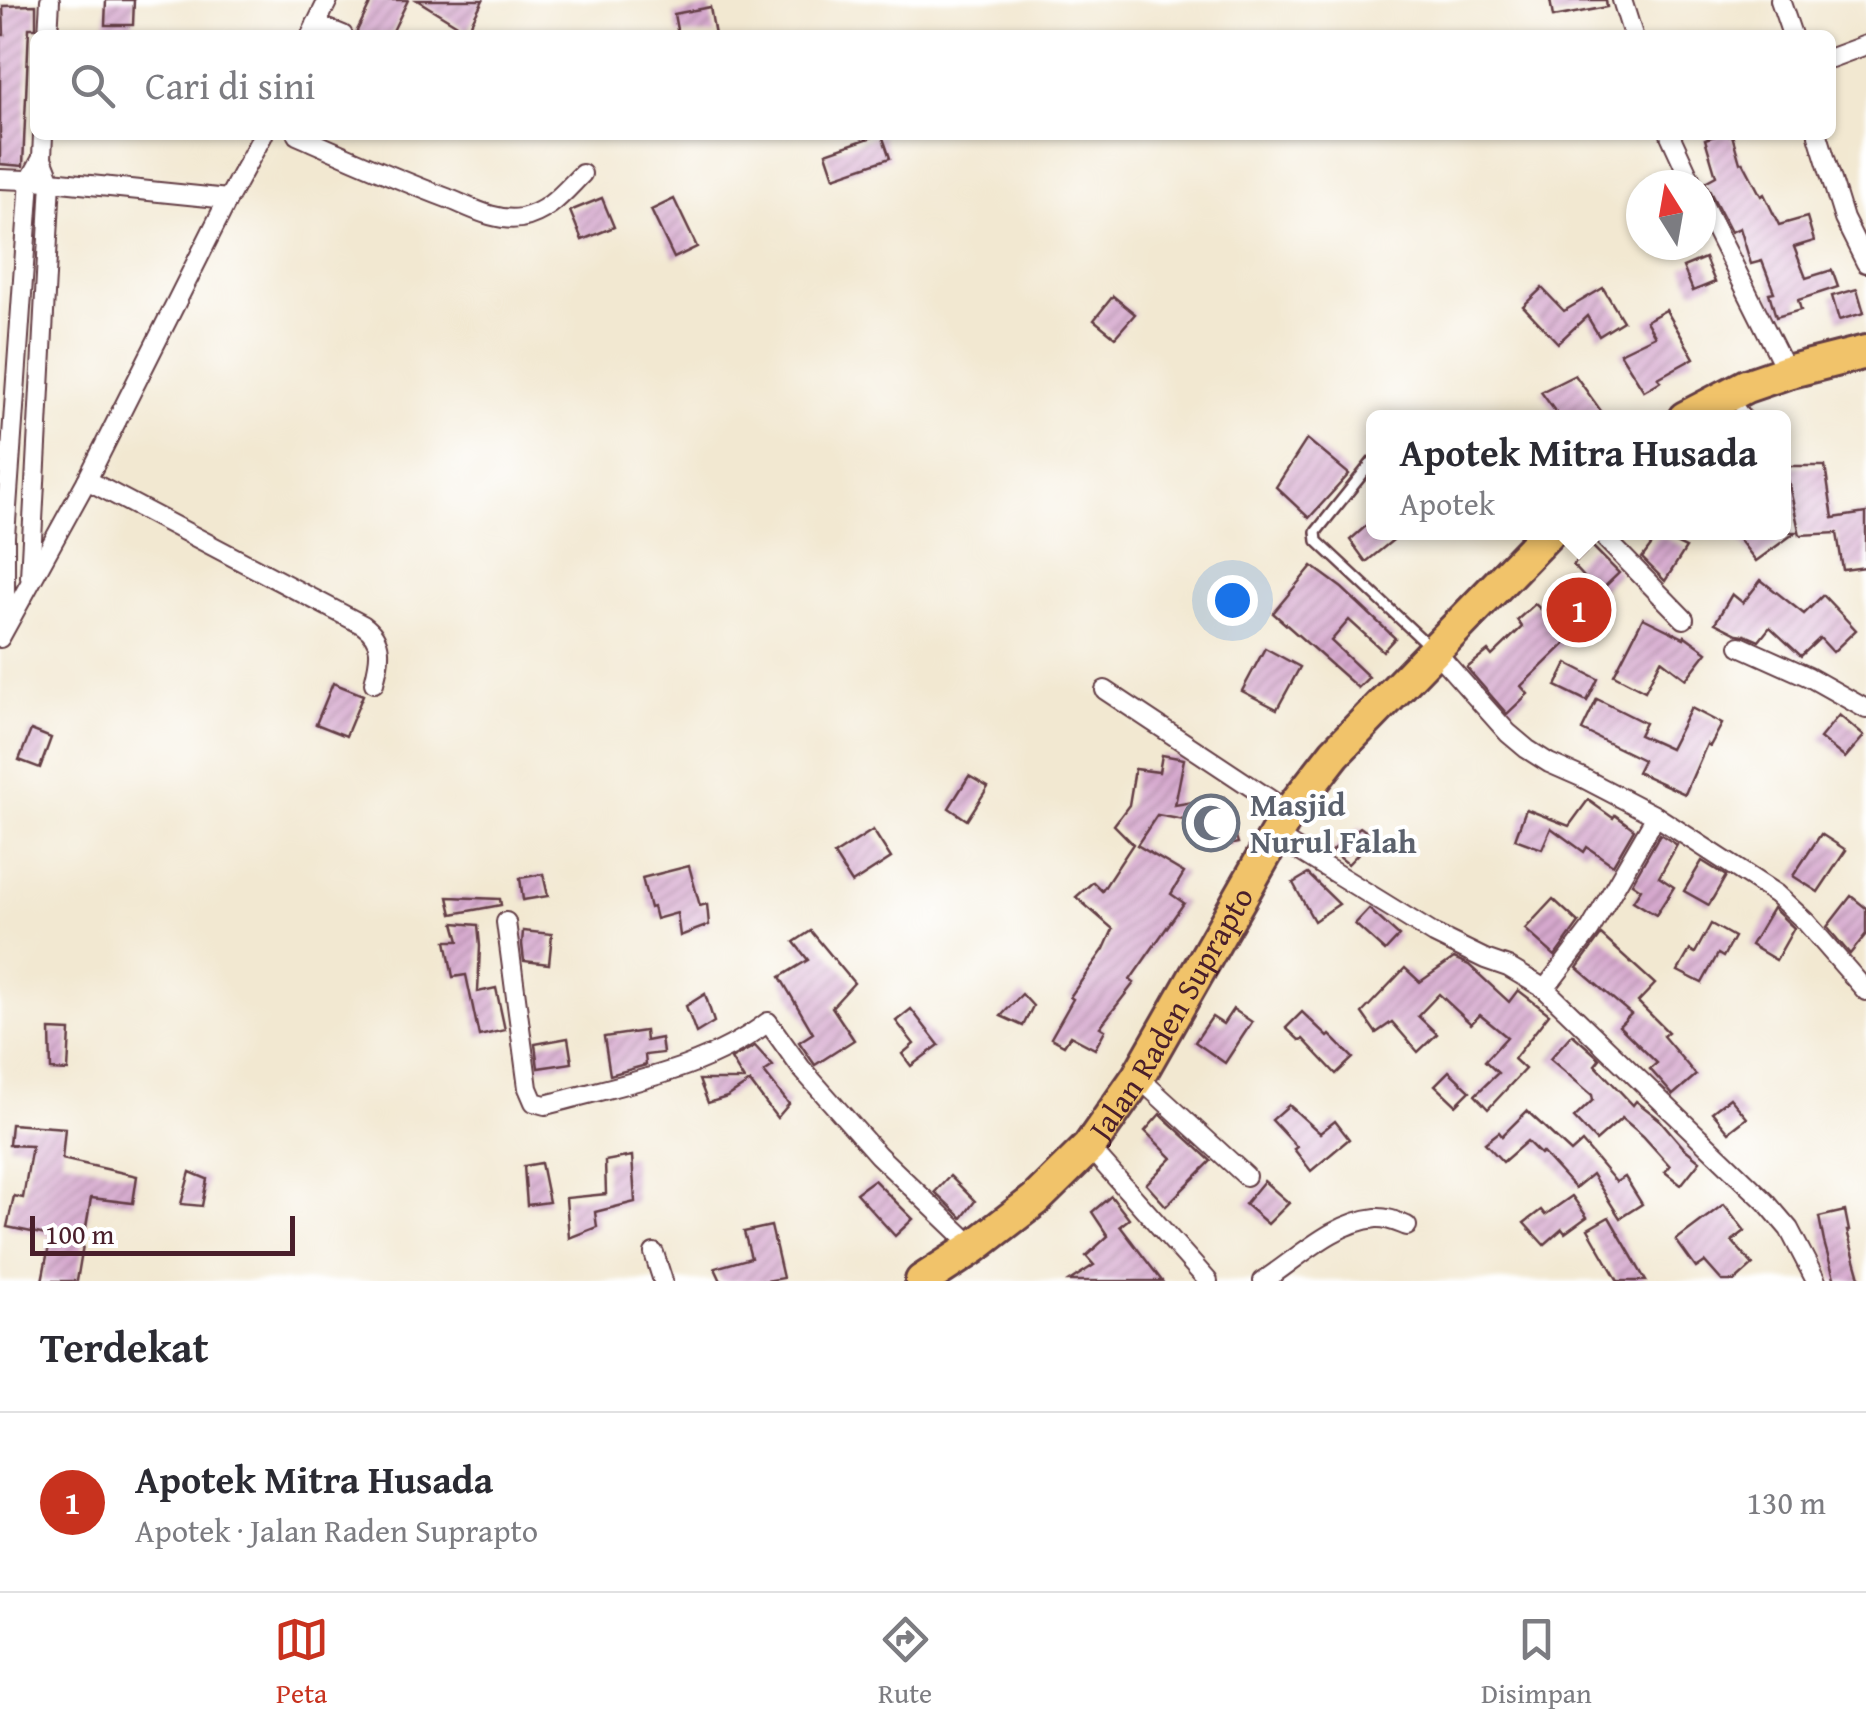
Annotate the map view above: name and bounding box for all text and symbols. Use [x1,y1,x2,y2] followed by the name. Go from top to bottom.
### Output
[30,30,1836,140] search box
[145,57,315,113] text: Cari di sini
[65,58,120,113] icon: search
[1626,170,1716,260] north arrow
[1366,410,1791,540] popup
[1399,424,1758,480] text: Apotek Mitra Husada
[1399,480,1495,527] text: Apotek
[1546,572,1612,648] pin: 1
[1207,575,1258,626] your location
[1250,781,1417,865] place label: Masjid Nurul Falah
[1181,793,1241,853] mosque icon: Masjid Nurul Falah
[1075,878,1265,1153] street label: Jalan Raden Suprapto
[30,1211,295,1256] scale bar
[45,1213,114,1254] text: 100 m
[40,1316,209,1377] text: Terdekat
[135,1451,493,1507] text: Apotek Mitra Husada
[64,1479,81,1526] text: 1
[1747,1479,1826,1526] text: 130 m
[135,1507,538,1554] text: Apotek · Jalan Raden Suprapto
[274,1612,329,1713] tab: Peta
[878,1612,933,1713] tab: Rute
[1481,1612,1592,1713] tab: Disimpan

